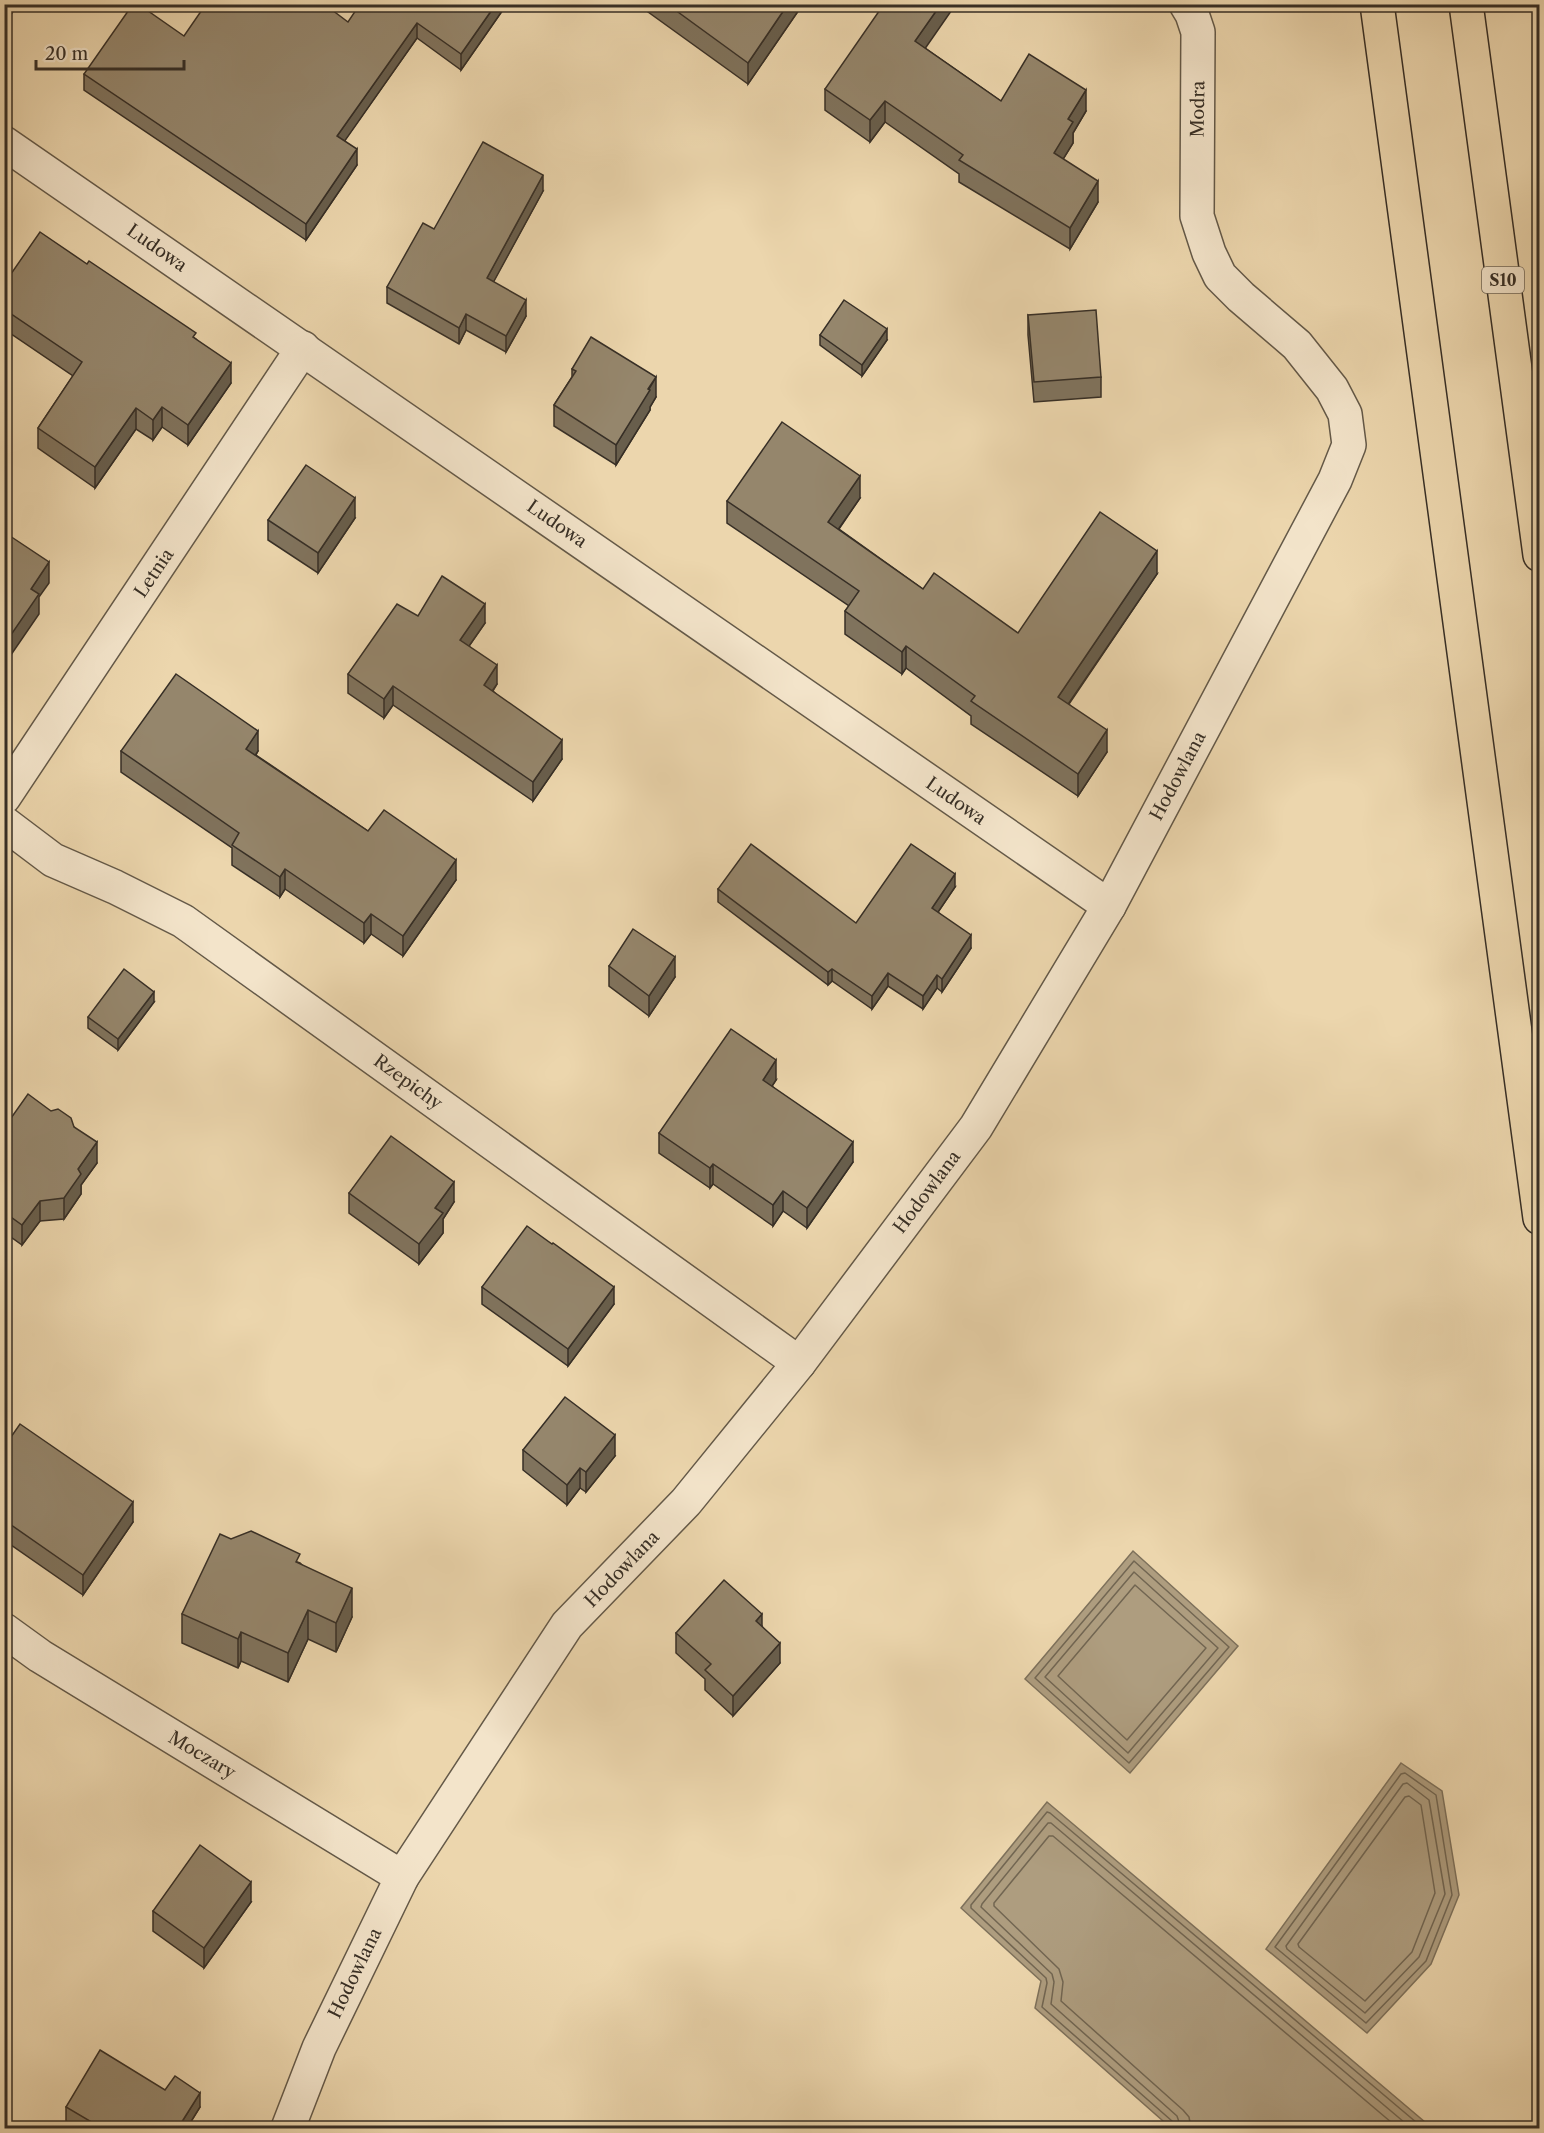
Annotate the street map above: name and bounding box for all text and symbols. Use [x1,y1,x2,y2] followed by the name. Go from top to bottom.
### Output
[36,33,184,71] scale bar
[45,43,89,65] text: 20 m
[1187,80,1210,138] street label: Modra
[123,219,192,277] street label: Ludowa
[1482,267,1524,293] road number: S10
[523,495,592,553] street label: Ludowa
[130,544,179,602] street label: Letnia
[1145,727,1211,824] street label: Hodowlana
[922,772,991,830] street label: Ludowa
[369,1050,447,1115] street label: Rzepichy
[889,1146,966,1238] street label: Hodowlana
[580,1526,664,1612] street label: Hodowlana
[164,1726,240,1784] street label: Moczary
[324,1924,387,2022] street label: Hodowlana

